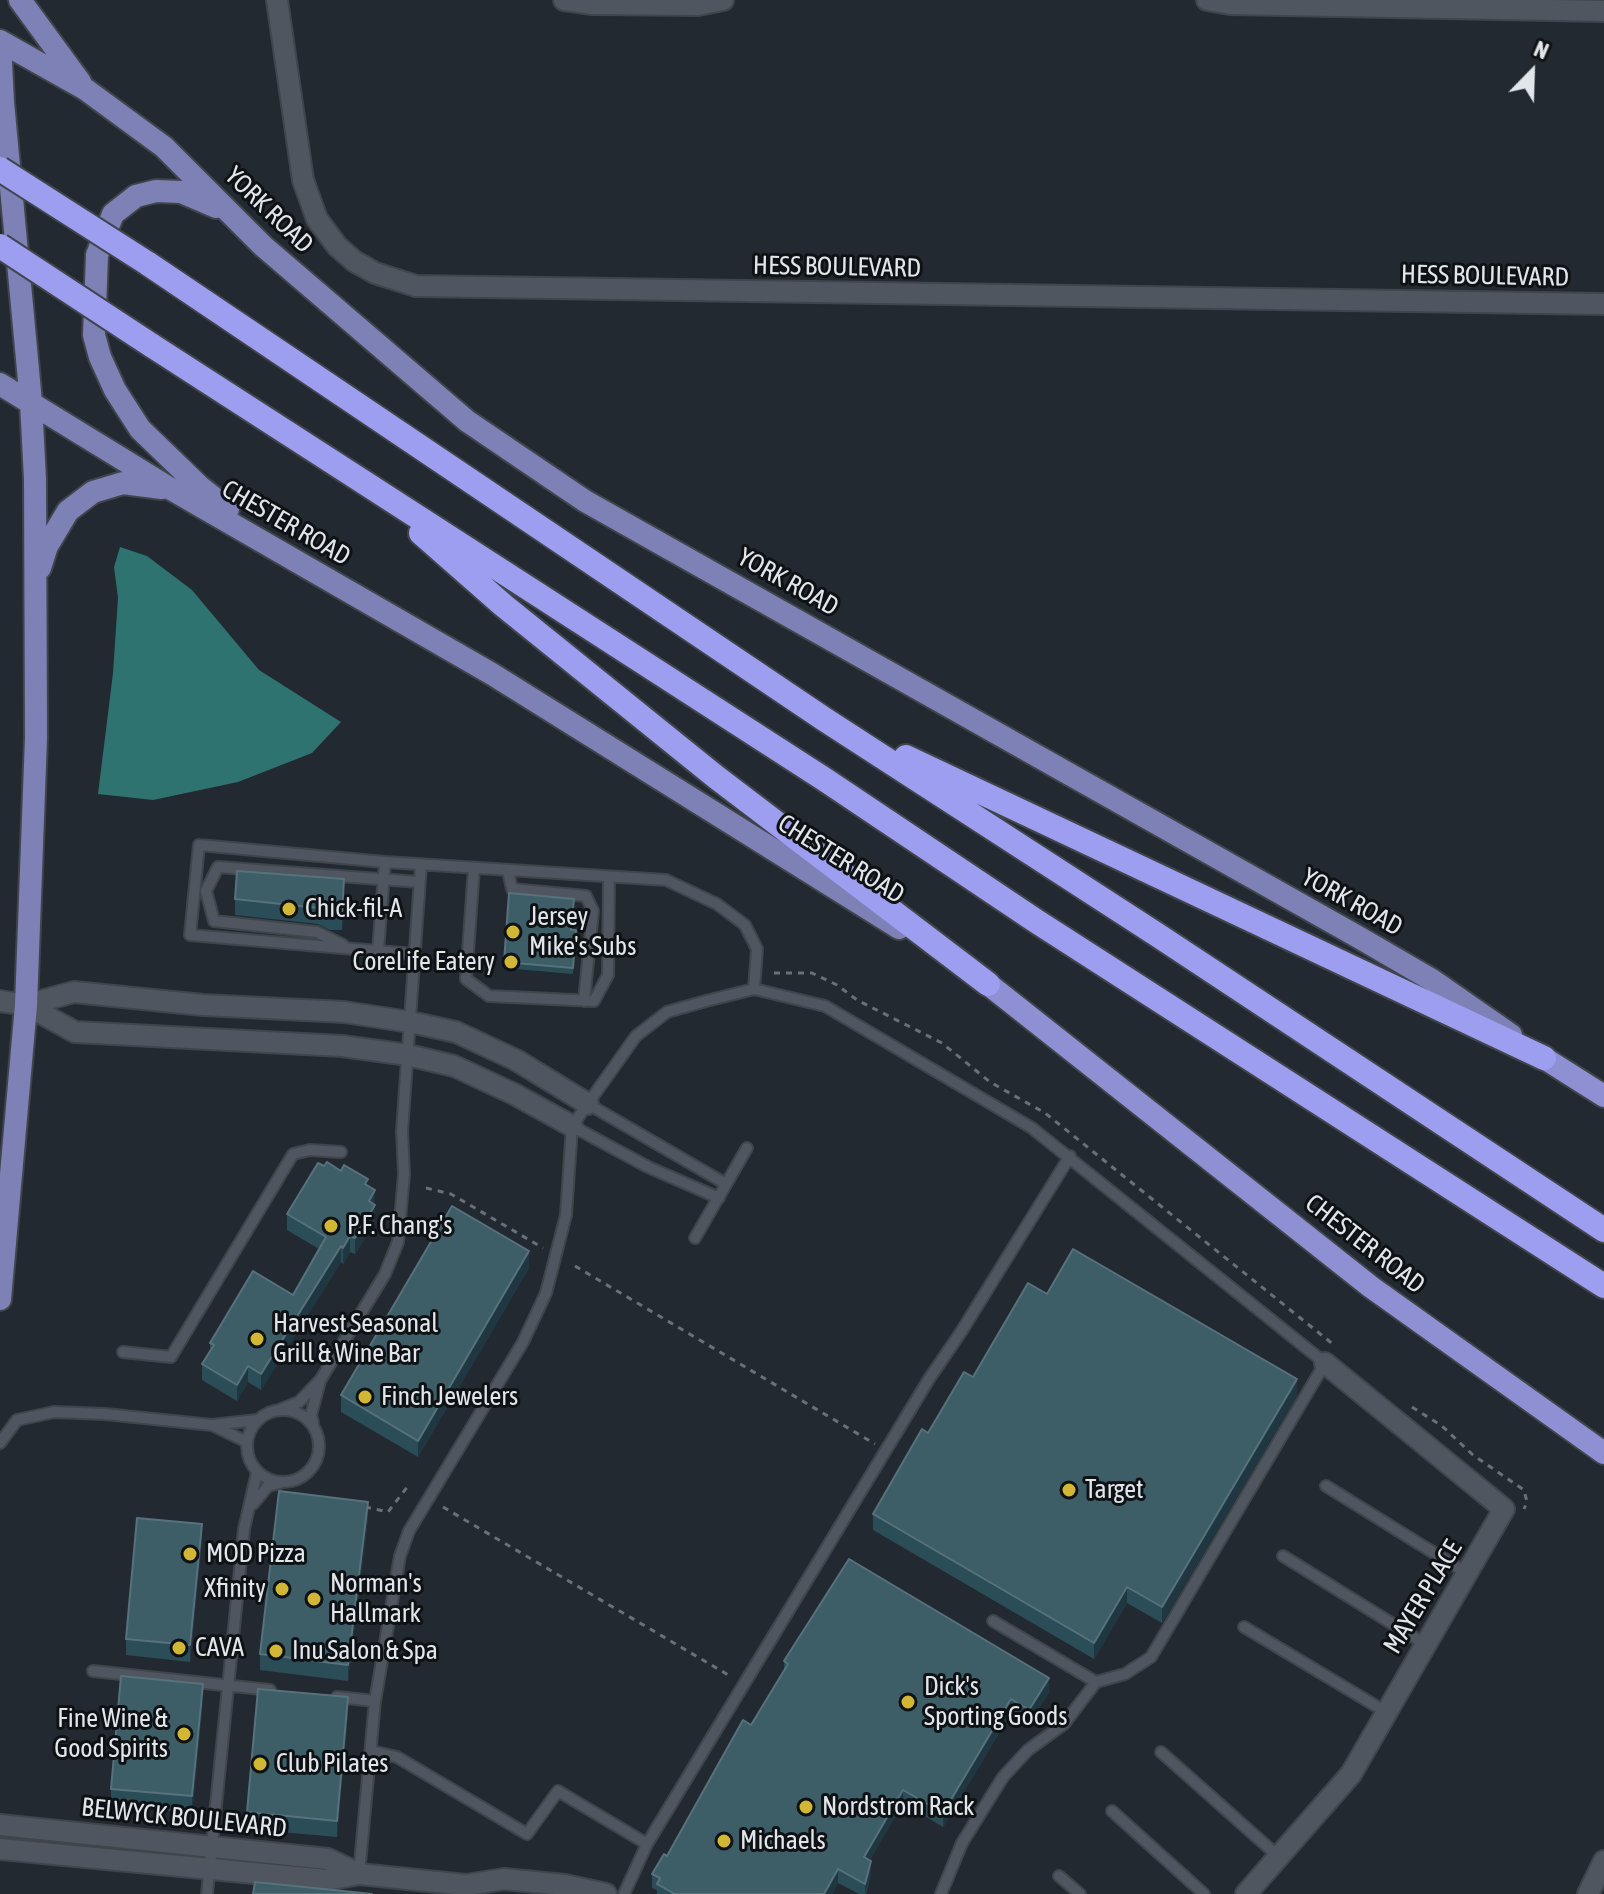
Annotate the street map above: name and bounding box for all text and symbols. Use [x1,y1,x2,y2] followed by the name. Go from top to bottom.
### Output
[1492,32,1572,112] north arrow
[1530,35,1552,64] text: N
[218,160,320,260] street label: YORK ROAD
[753,250,921,284] street label: HESS BOULEVARD
[1401,259,1569,293] street label: HESS BOULEVARD
[216,474,356,572] street label: CHESTER ROAD
[732,542,844,622] street label: YORK ROAD
[772,808,910,910] street label: CHESTER ROAD
[1296,862,1408,942] street label: YORK ROAD
[305,893,402,925] place label: Chick-fil-A
[280,900,298,918] marker: Chick-fil-A
[529,901,636,962] place label: Jersey Mike's Subs
[504,923,522,941] marker: Jersey Mike's Subs
[352,946,495,978] place label: CoreLife Eatery
[502,953,520,971] marker: CoreLife Eatery
[1299,1188,1431,1300] street label: CHESTER ROAD
[347,1210,453,1242] place label: P.F. Chang's
[322,1217,340,1235] marker: P.F. Chang's
[273,1308,438,1370] place label: Harvest Seasonal Grill & Wine Bar
[248,1330,266,1348] marker: Harvest Seasonal Grill & Wine Bar
[381,1381,518,1413] place label: Finch Jewelers
[356,1388,374,1406] marker: Finch Jewelers
[1085,1474,1144,1506] place label: Target
[1060,1481,1078,1499] marker: Target
[1377,1535,1469,1659] street label: MAYER PLACE
[206,1538,306,1570] place label: MOD Pizza
[181,1545,199,1563] marker: MOD Pizza
[330,1568,422,1630] place label: Norman's Hallmark
[204,1573,266,1605] place label: Xfinity
[273,1580,291,1598] marker: Xfinity
[305,1590,323,1608] marker: Norman's Hallmark
[195,1632,244,1664] place label: CAVA
[292,1635,438,1667] place label: Inu Salon & Spa
[170,1639,188,1657] marker: CAVA
[267,1642,285,1660] marker: Inu Salon & Spa
[924,1671,1067,1732] place label: Dick's Sporting Goods
[899,1693,917,1711] marker: Dick's Sporting Goods
[54,1703,168,1764] place label: Fine Wine & Good Spirits
[175,1725,193,1743] marker: Fine Wine & Good Spirits
[276,1748,388,1780] place label: Club Pilates
[251,1755,269,1773] marker: Club Pilates
[822,1791,975,1823] place label: Nordstrom Rack
[80,1792,288,1844] street label: BELWYCK BOULEVARD
[797,1798,815,1816] marker: Nordstrom Rack
[740,1825,826,1857] place label: Michaels
[715,1832,733,1850] marker: Michaels

